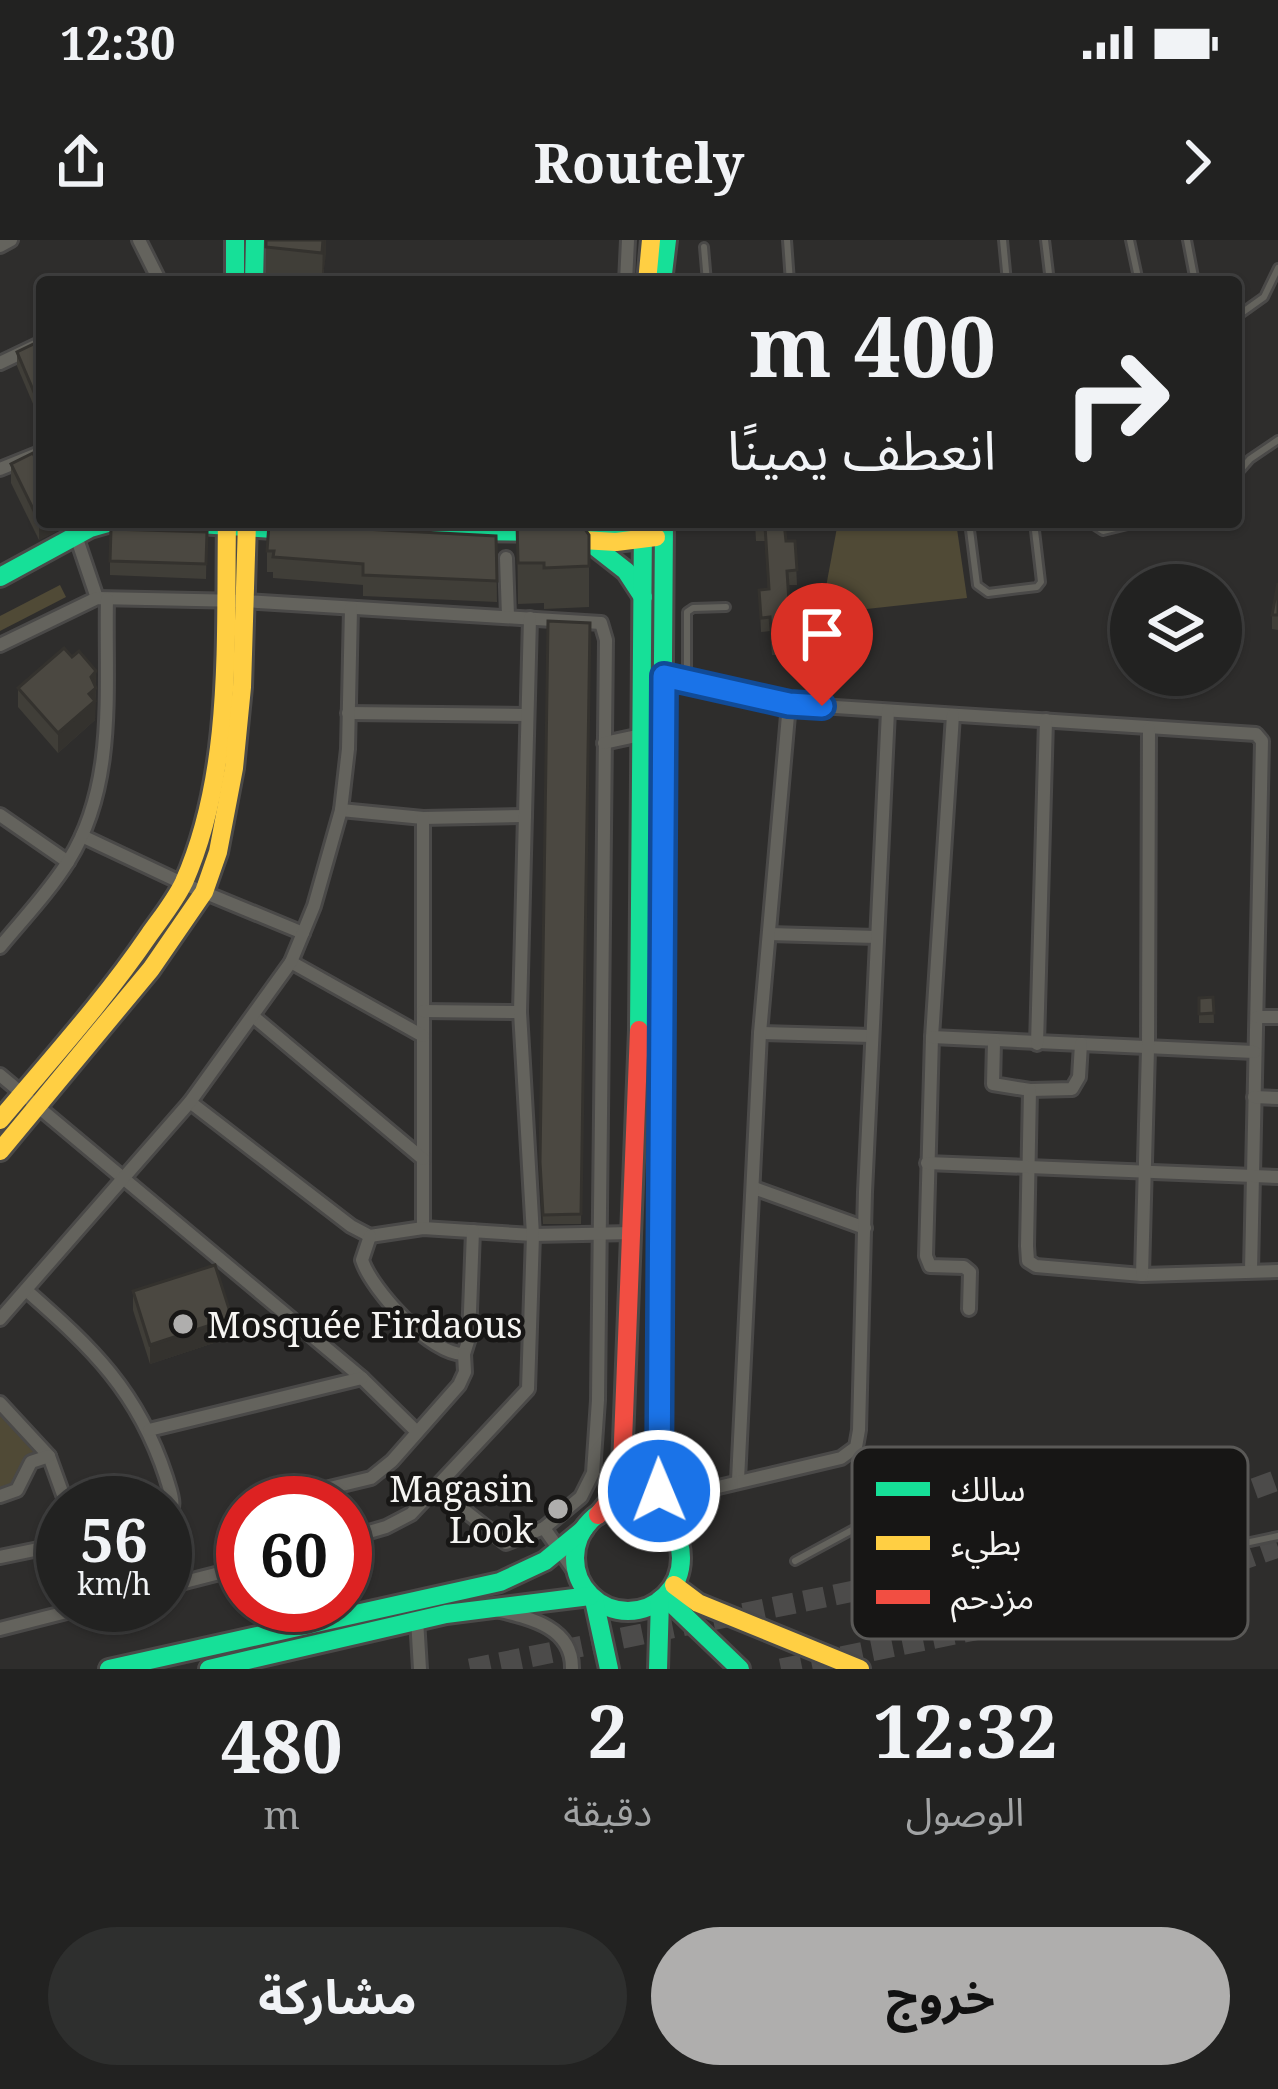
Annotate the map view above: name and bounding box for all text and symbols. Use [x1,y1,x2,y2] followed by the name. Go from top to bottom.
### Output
[60,12,175,73] text: 12:30
[534,125,744,199] text: Routely
[48,129,114,195] icon: share
[1164,129,1230,195] icon: forward
[749,287,996,402] text: 400 m
[1038,324,1194,480] icon: right
[727,412,996,486] text: انعطف يمينًا
[1110,564,1242,696] map controls
[1110,564,1242,696] button: layers
[771,583,873,706] pin
[789,601,855,667] icon: arrive
[207,1300,523,1349] place label: Mosquée Firdaous
[170,1311,196,1337] marker: Mosquée Firdaous
[596,1428,722,1554] position arrow
[852,1447,1248,1639] legend
[389,1464,535,1554] place label: Magasin Look
[951,1466,1025,1511] text: سالك
[216,1476,372,1632] speed limit sign: 60
[545,1496,571,1522] marker: Magasin Look
[80,1498,148,1580] text: 56
[951,1520,1021,1569] text: بطيء
[77,1563,151,1604] text: km/h
[951,1574,1034,1623] text: مزدحم
[587,1681,628,1779] text: 2
[873,1681,1057,1779] text: 12:32
[221,1696,343,1794] text: 480
[563,1784,652,1837] text: دقيقة
[906,1784,1024,1837] text: الوصول
[263,1787,300,1840] text: m
[48,1927,627,2065] button: مشاركة
[651,1927,1230,2065] button: خروج

